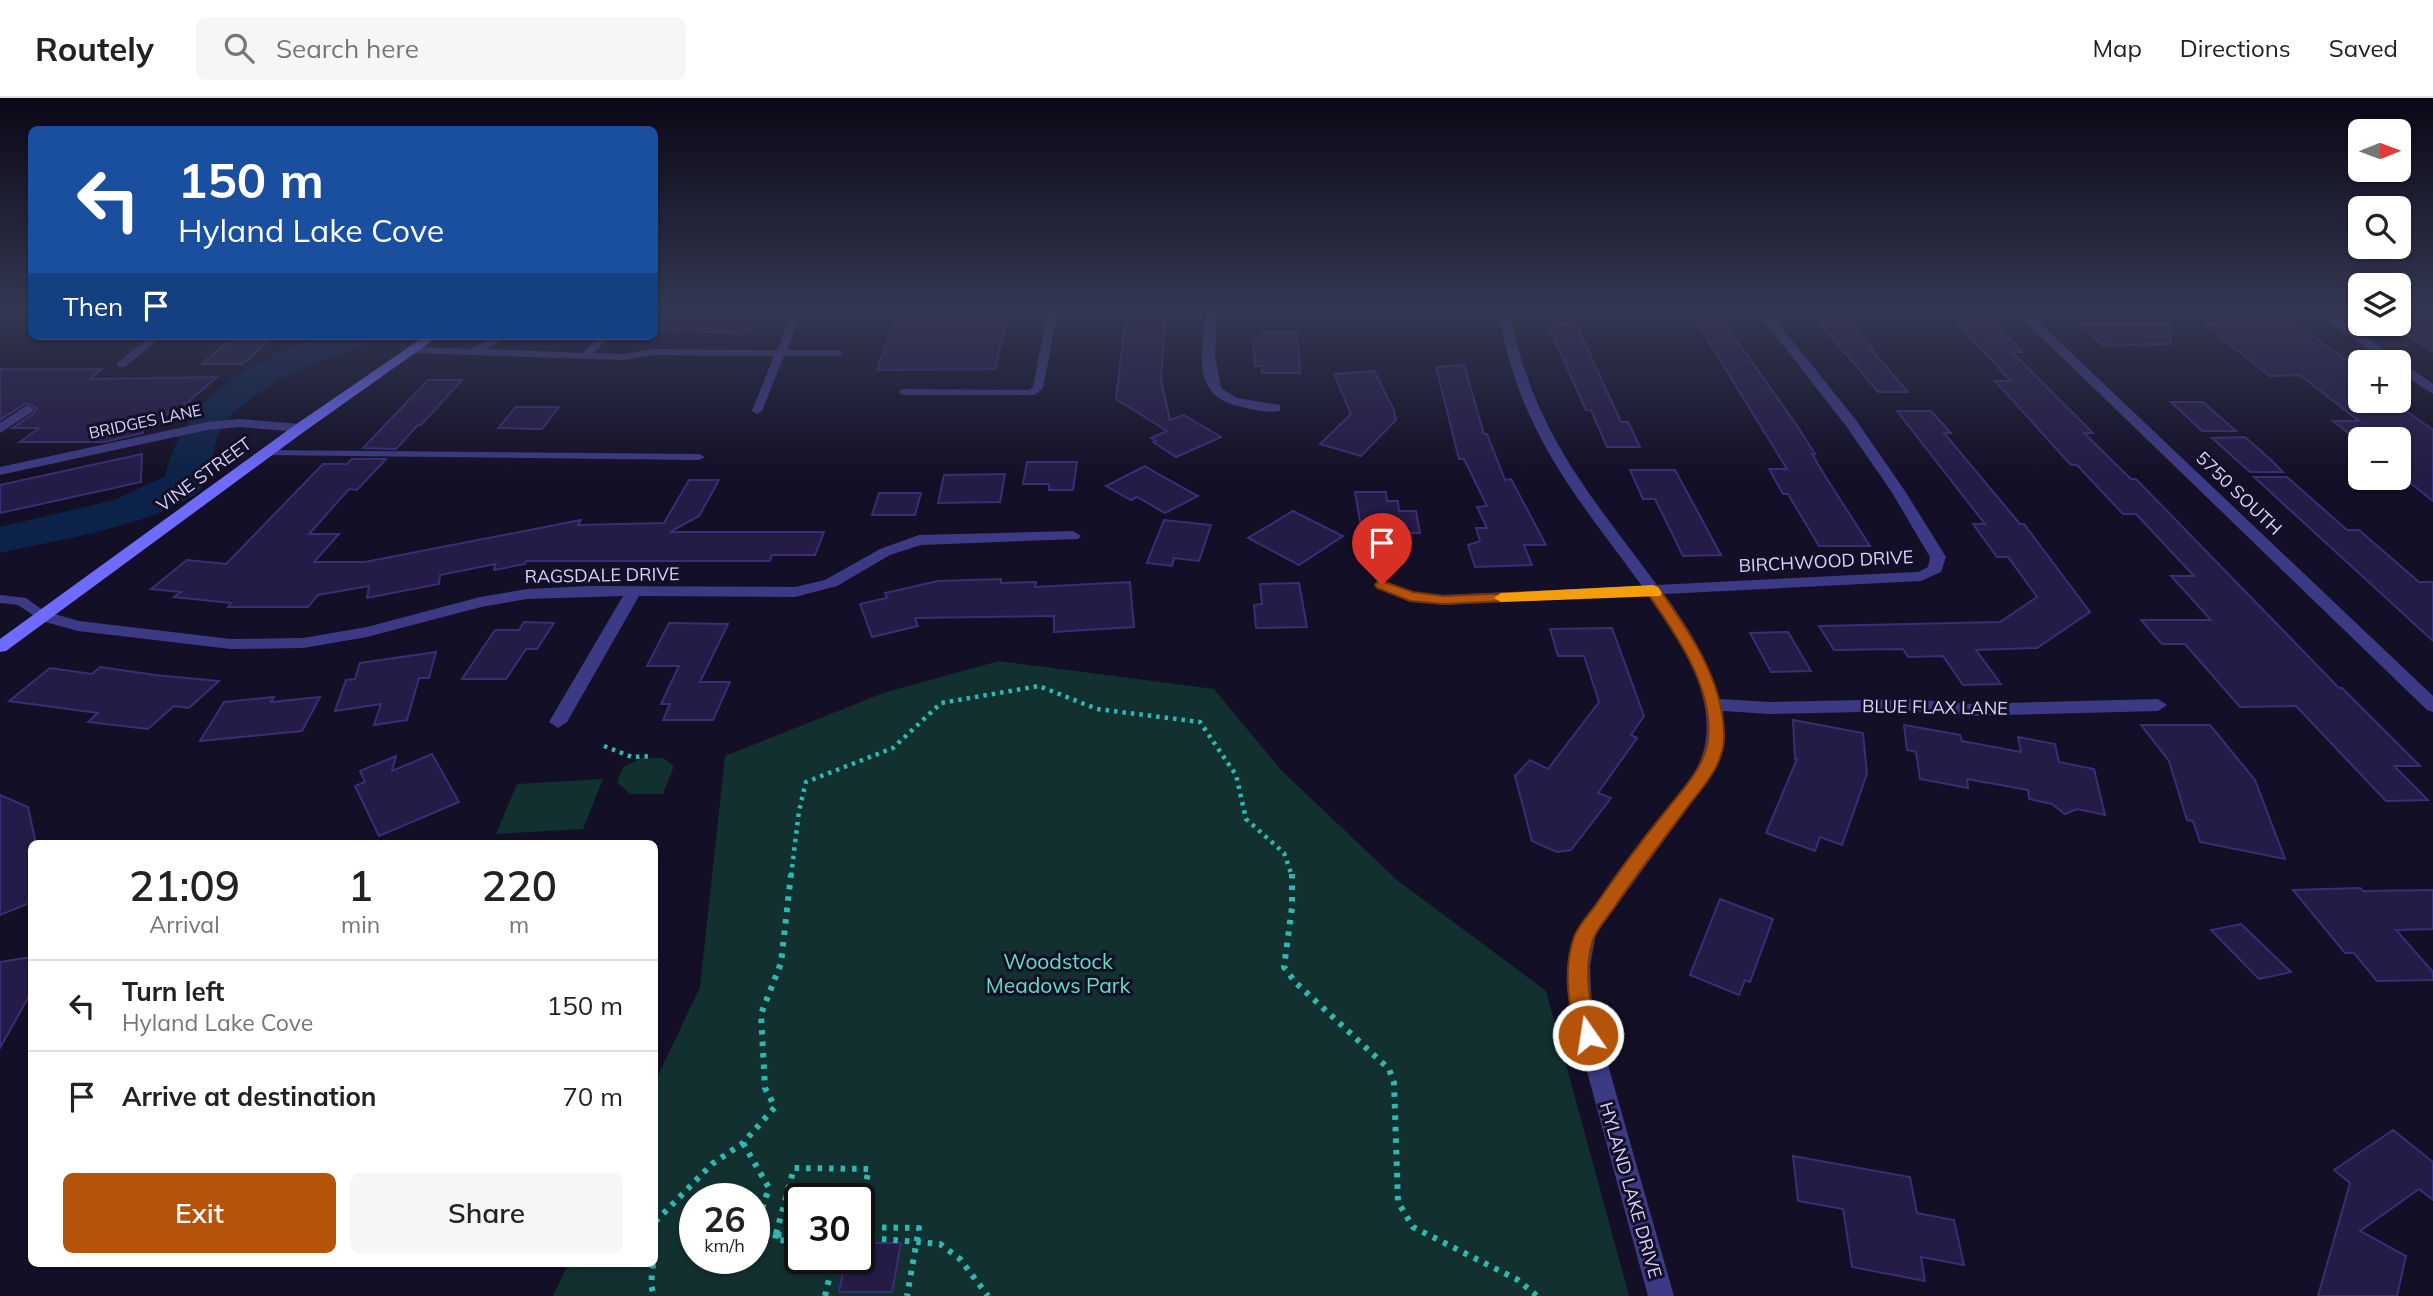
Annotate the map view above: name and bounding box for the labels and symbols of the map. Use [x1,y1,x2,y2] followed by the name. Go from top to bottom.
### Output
[2348,119,2412,182] north arrow
[87,399,203,443] street label: BRIDGES LANE
[152,432,256,516] street label: VINE STREET
[2191,446,2287,540] street label: 5750 SOUTH
[1352,513,1412,585] pin
[1738,545,1914,577] street label: BIRCHWOOD DRIVE
[524,562,680,588] street label: RAGSDALE DRIVE
[1862,694,2008,720] street label: BLUE FLAX LANE
[986,948,1130,998] park label: Woodstock Meadows Park
[1551,998,1625,1072] position arrow
[1595,1099,1667,1281] street label: HYLAND LAKE DRIVE
[784,1183,875,1274] speed limit sign: 30

